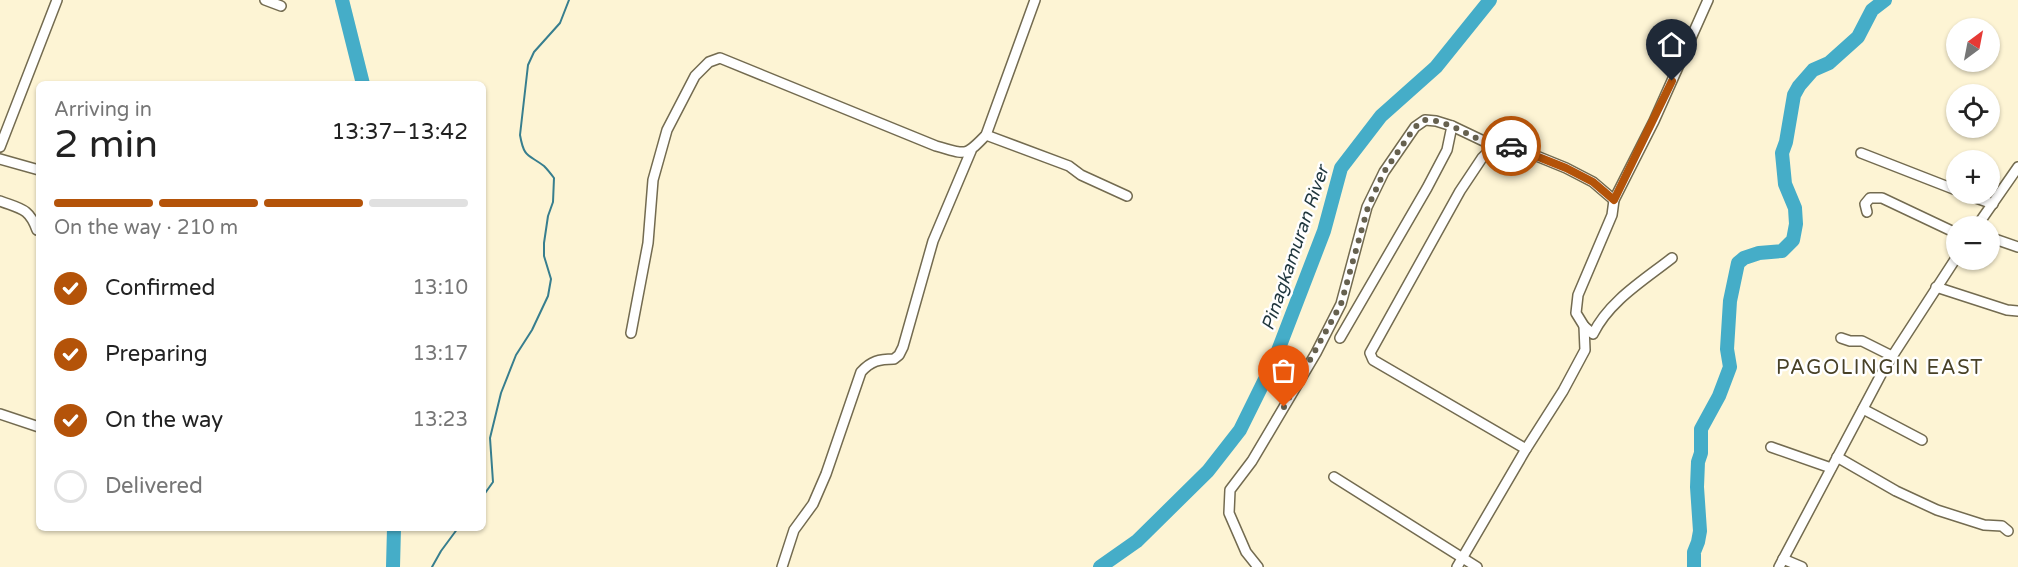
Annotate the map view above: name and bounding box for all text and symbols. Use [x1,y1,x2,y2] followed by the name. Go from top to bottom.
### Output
[1946,18,2000,72] north arrow
[1946,18,2000,270] map controls
[1646,19,1697,81] pin
[1655,28,1688,61] icon: home
[1946,84,2000,138] button: locate
[54,98,152,122] text: Arriving in
[1481,116,1541,176] courier
[331,119,468,145] text: 13:37–13:42
[54,121,158,168] text: 2 min
[1495,130,1528,163] icon: car
[1946,150,2000,204] button: +
[1257,161,1334,333] water label: Pinagkamuran River
[54,216,238,240] text: On the way · 210 m
[1946,216,2000,270] button: −
[54,272,87,305] icon: check
[105,275,215,301] text: Confirmed
[413,276,468,300] text: 13:10
[54,338,87,371] icon: check
[105,341,208,367] text: Preparing
[413,342,468,366] text: 13:17
[1258,345,1309,407] pin
[1267,354,1300,387] icon: bag
[1776,356,1984,380] district label: PAGOLINGIN EAST
[54,404,87,437] icon: check
[105,407,223,433] text: On the way
[413,408,468,432] text: 13:23
[105,473,203,499] text: Delivered

